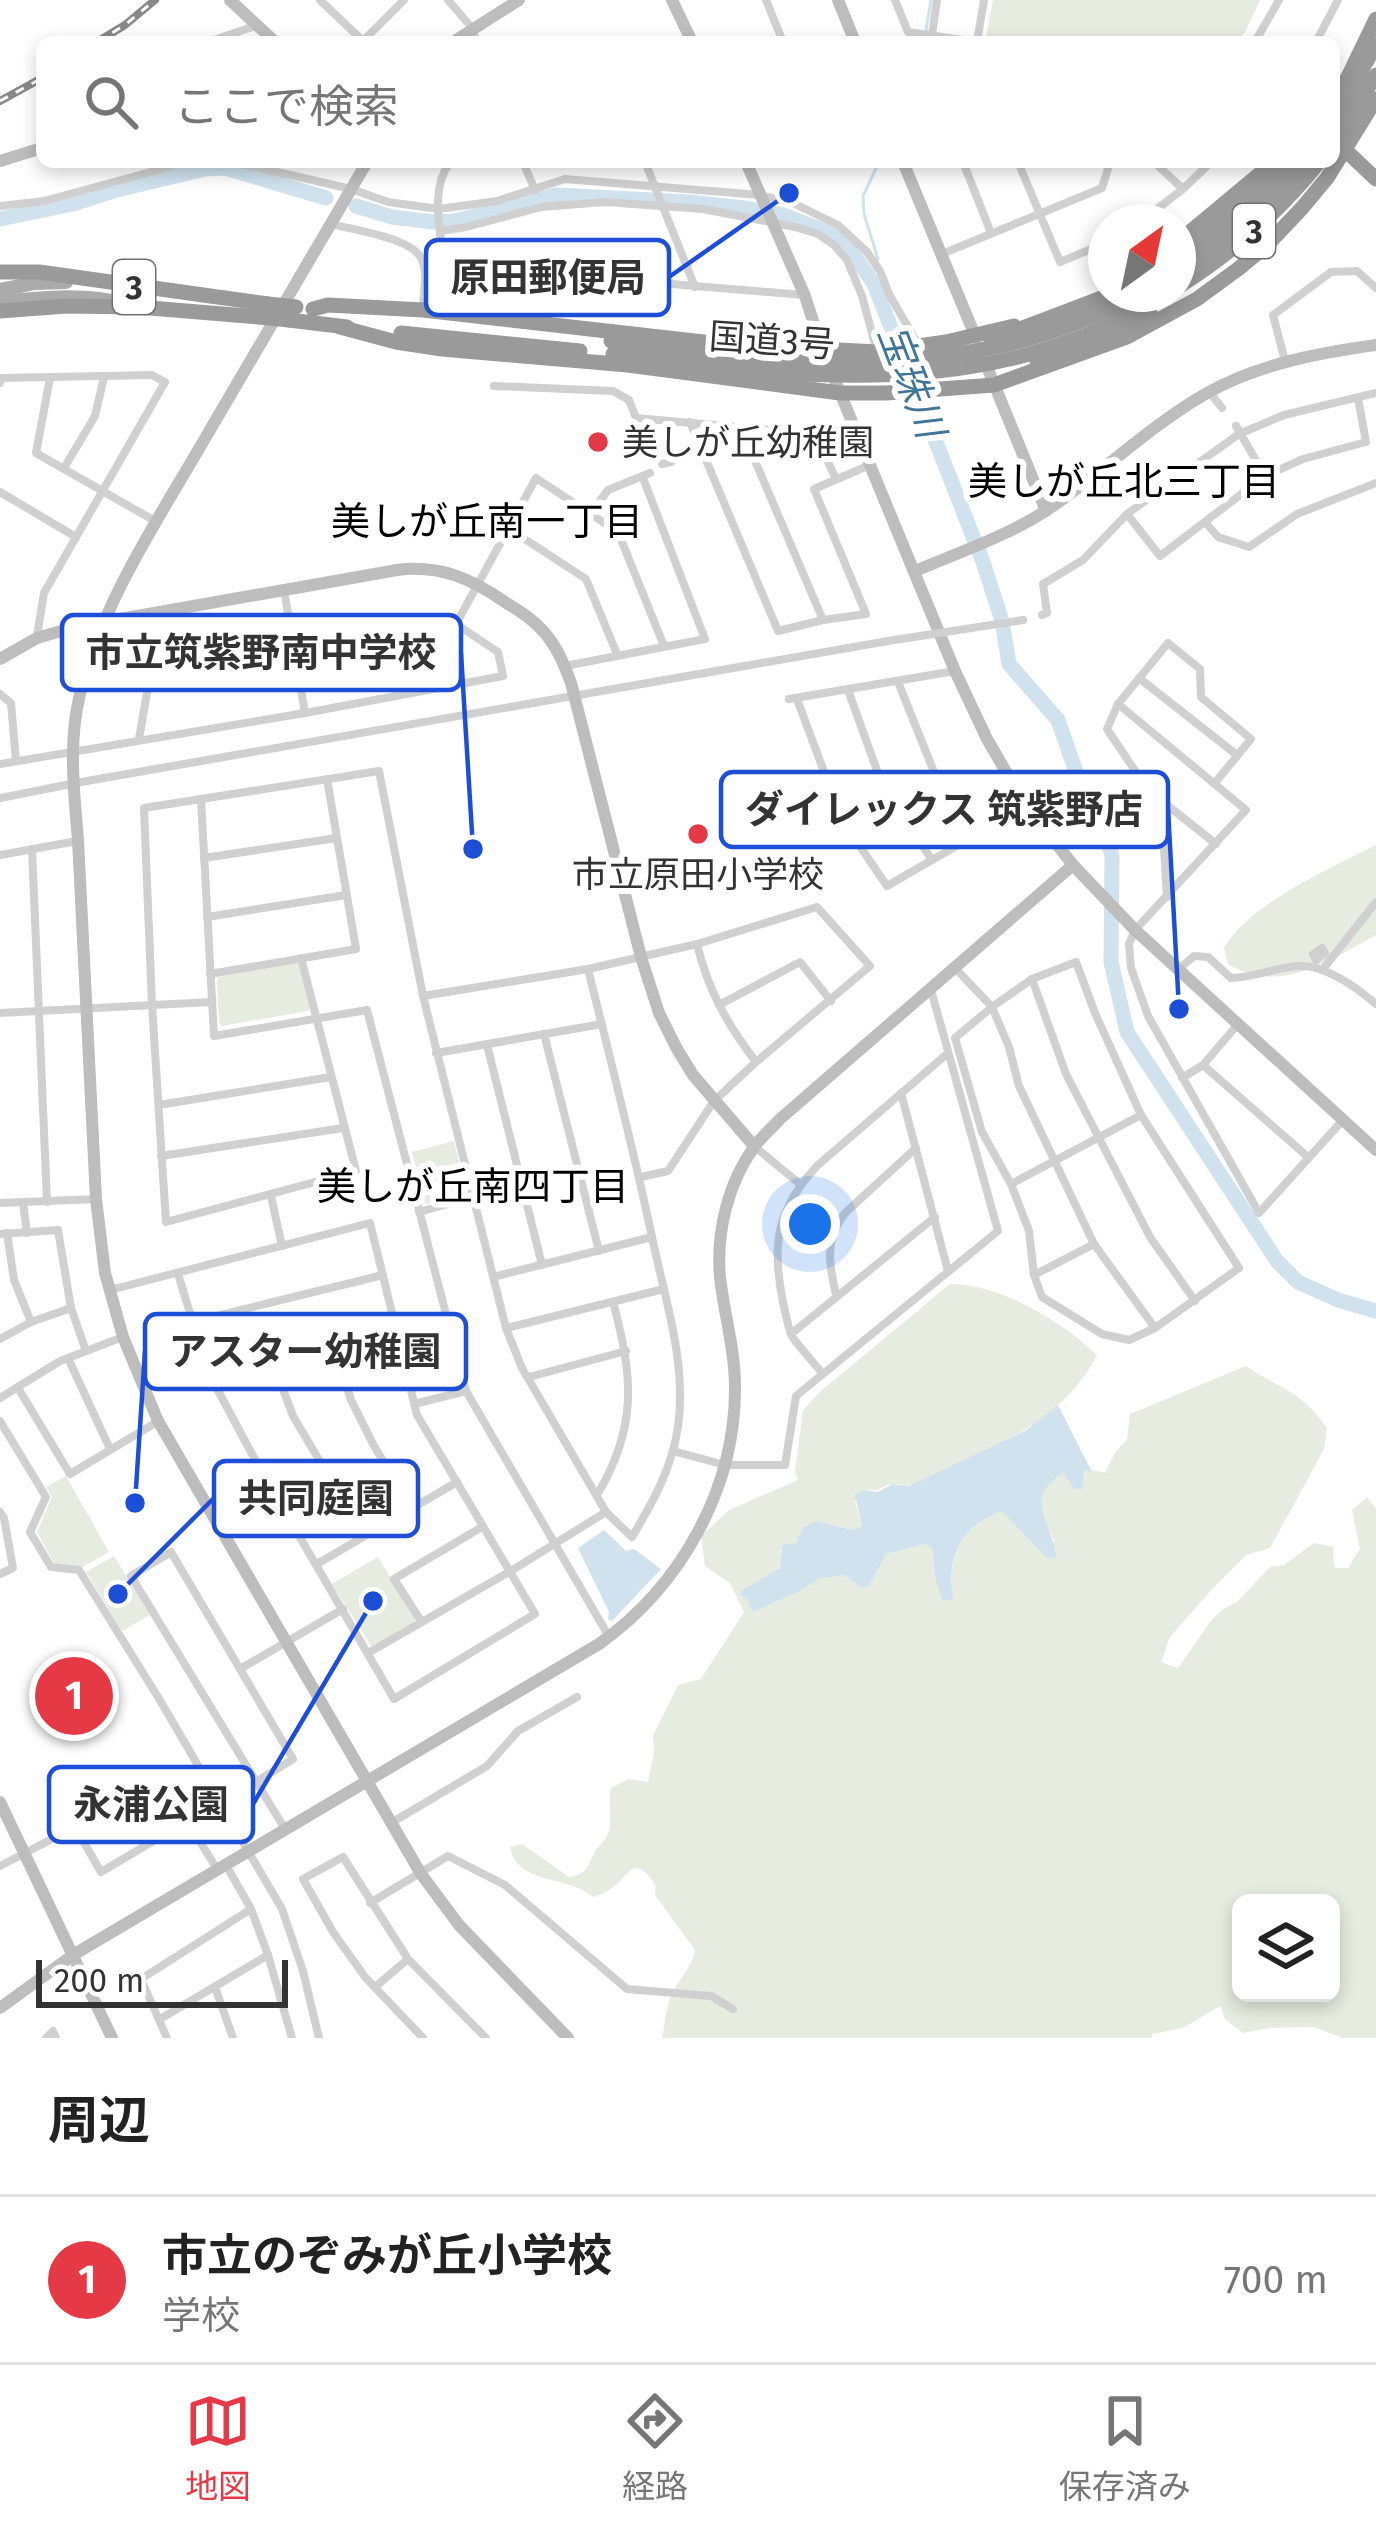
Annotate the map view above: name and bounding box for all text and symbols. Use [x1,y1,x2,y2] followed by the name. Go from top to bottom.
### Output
[36,36,1340,168] search box
[78,69,144,135] icon: search
[174,80,399,134] text: ここで検索
[1088,204,1196,312] north arrow
[1233,204,1275,258] road number: 3
[426,240,669,315] callout: 原田郵便局
[450,255,646,301] text: 原田郵便局
[113,260,155,314] road number: 3
[708,315,836,367] street label: 国道3号
[869,318,955,448] water label: 宝珠川
[622,421,874,465] place label: 美しが丘幼稚園
[585,429,611,455] marker: 美しが丘幼稚園
[968,459,1280,505] district label: 美しが丘北三丁目
[331,499,643,545] district label: 美しが丘南一丁目
[62,615,461,690] callout: 市立筑紫野南中学校
[85,630,437,676] text: 市立筑紫野南中学校
[721,772,1168,847] callout: ダイレックス 筑紫野店
[745,787,1143,833] text: ダイレックス 筑紫野店
[685,821,711,847] marker: 市立原田小学校
[572,853,824,897] place label: 市立原田小学校
[317,1164,629,1210] district label: 美しが丘南四丁目
[780,1194,840,1254] your location
[145,1314,466,1389] callout: アスター幼稚園
[168,1329,442,1375] text: アスター幼稚園
[214,1461,418,1536] callout: 共同庭園
[238,1476,394,1522] text: 共同庭園
[35,1651,113,1741] pin: 1
[49,1767,253,1842] callout: 永浦公園
[73,1782,229,1828] text: 永浦公園
[1232,1894,1340,2002] map controls
[1232,1894,1340,2002] button: layers
[36,1954,288,2007] scale bar
[54,1961,144,2001] text: 200 m
[48,2090,150,2152] text: 周辺
[162,2229,612,2283] text: 市立のぞみが丘小学校
[78,2257,96,2303] text: 1
[1224,2257,1328,2303] text: 700 m
[162,2293,240,2339] text: 学校
[185,2388,251,2508] tab: 地図
[622,2388,688,2508] tab: 経路
[1059,2388,1191,2508] tab: 保存済み

